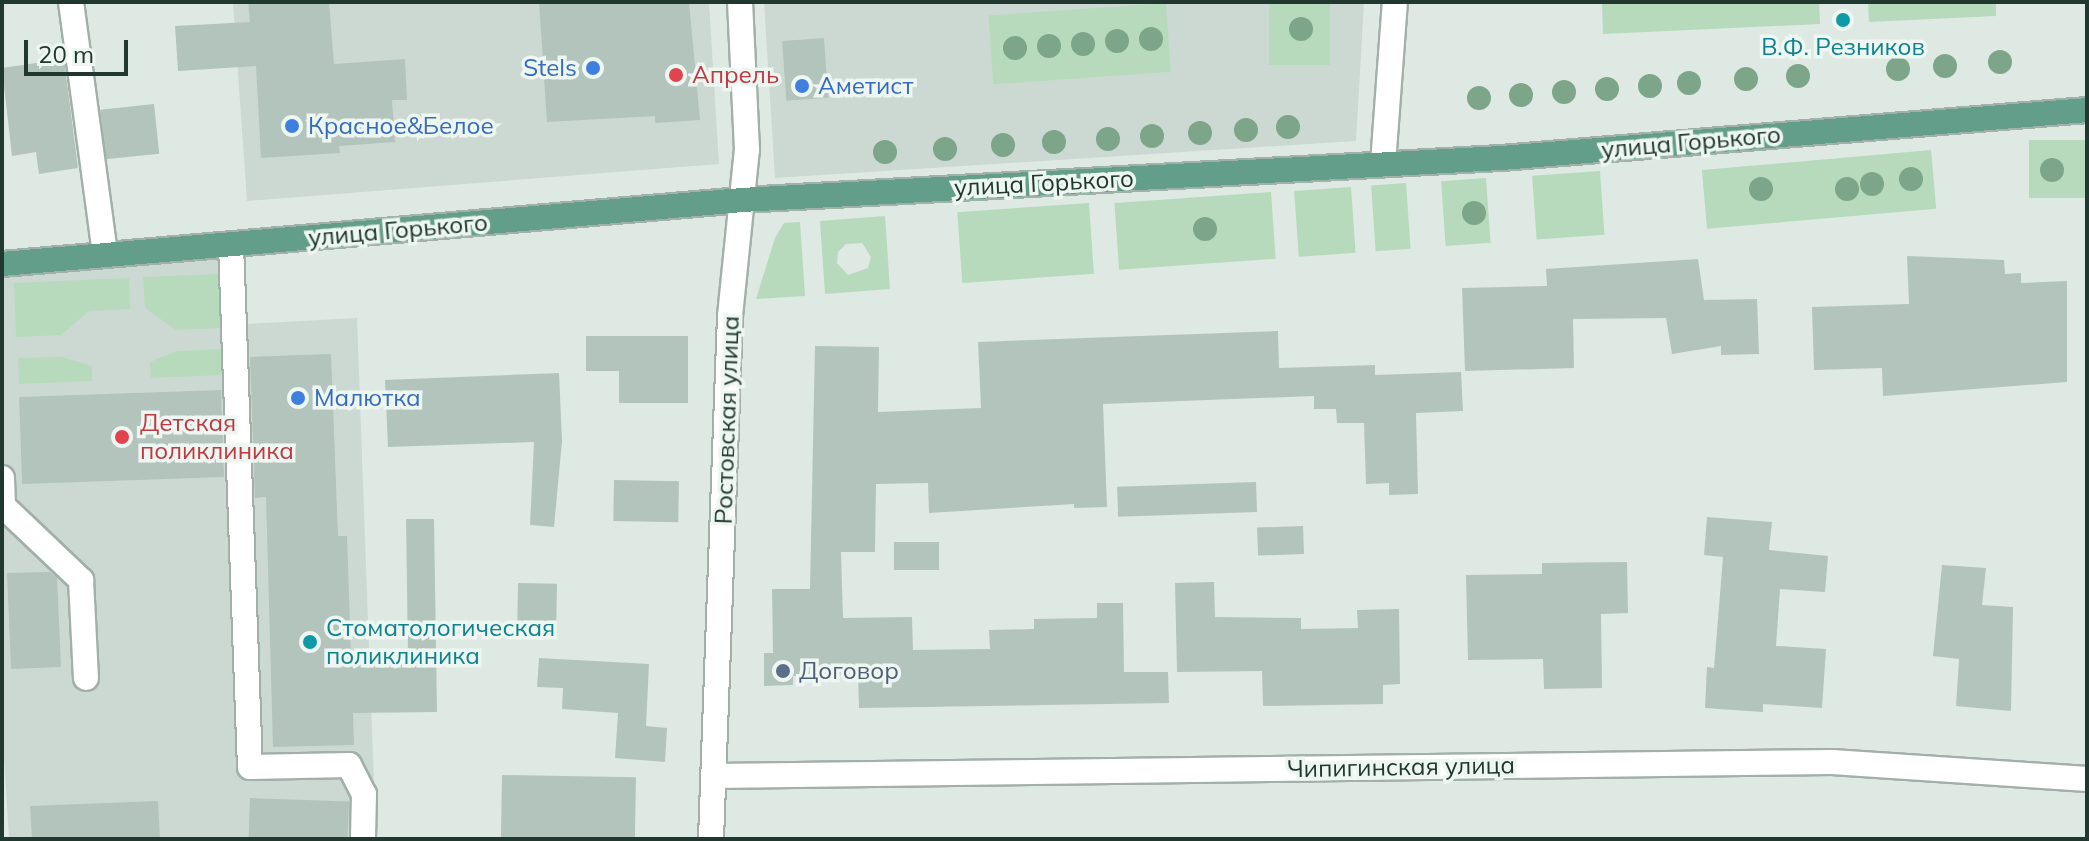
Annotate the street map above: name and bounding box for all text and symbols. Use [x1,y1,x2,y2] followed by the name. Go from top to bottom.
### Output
[1834,11,1852,29] marker: В.Ф. Резников
[28,24,132,74] scale bar
[1761,33,1925,61] place label: В.Ф. Резников
[38,39,94,69] text: 20 m
[523,54,577,82] place label: Stels
[584,59,602,77] marker: Stels
[692,61,779,89] place label: Апрель
[667,66,685,84] marker: Апрель
[818,72,913,100] place label: Аметист
[793,77,811,95] marker: Аметист
[308,112,494,140] place label: Красное&Белое
[283,117,301,135] marker: Красное&Белое
[1600,120,1782,164] street label: улица Горького
[953,164,1135,202] street label: улица Горького
[307,208,489,252] street label: улица Горького
[709,315,745,525] street label: Ростовская улица
[314,384,421,412] place label: Малютка
[289,389,307,407] marker: Малютка
[140,409,294,465] place label: Детская поликлиника
[111,426,133,448] marker: Детская поликлиника
[326,614,555,670] place label: Стоматологическая поликлиника
[301,633,319,651] marker: Стоматологическая поликлиника
[799,657,899,685] place label: Договор
[774,662,792,680] marker: Договор
[1287,751,1515,783] street label: Чипигинская улица

